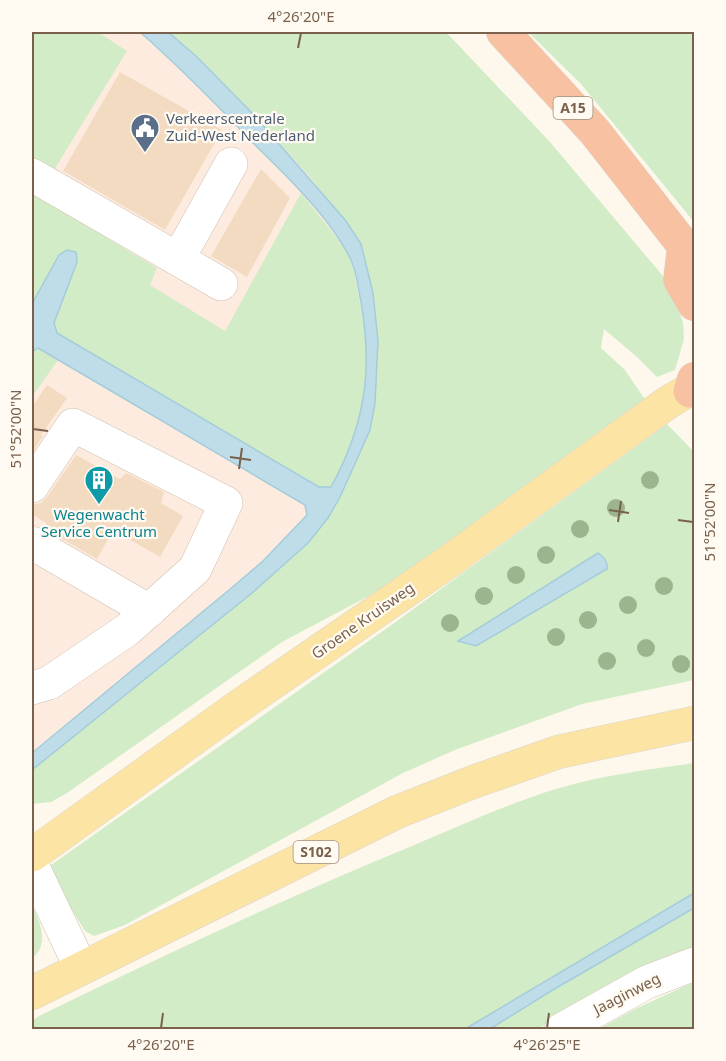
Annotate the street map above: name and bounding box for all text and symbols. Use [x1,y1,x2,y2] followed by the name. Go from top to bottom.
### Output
[267,6,335,26] text: 4°26'20"E
[554,97,592,119] road number: A15
[166,108,315,145] place label: Verkeerscentrale Zuid-West Nederland
[129,112,161,154] public building icon: Verkeerscentrale Zuid-West Nederland
[5,390,25,468] text: 51°52'00"N
[83,464,115,506] building icon: Wegenwacht Service Centrum
[699,483,719,561] text: 51°52'00"N
[41,504,157,541] place label: Wegenwacht Service Centrum
[307,577,418,663] street label: Groene Kruisweg
[294,841,338,863] road number: S102
[588,968,664,1019] street label: Jaaginweg
[127,1034,195,1054] text: 4°26'20"E
[513,1034,581,1054] text: 4°26'25"E

